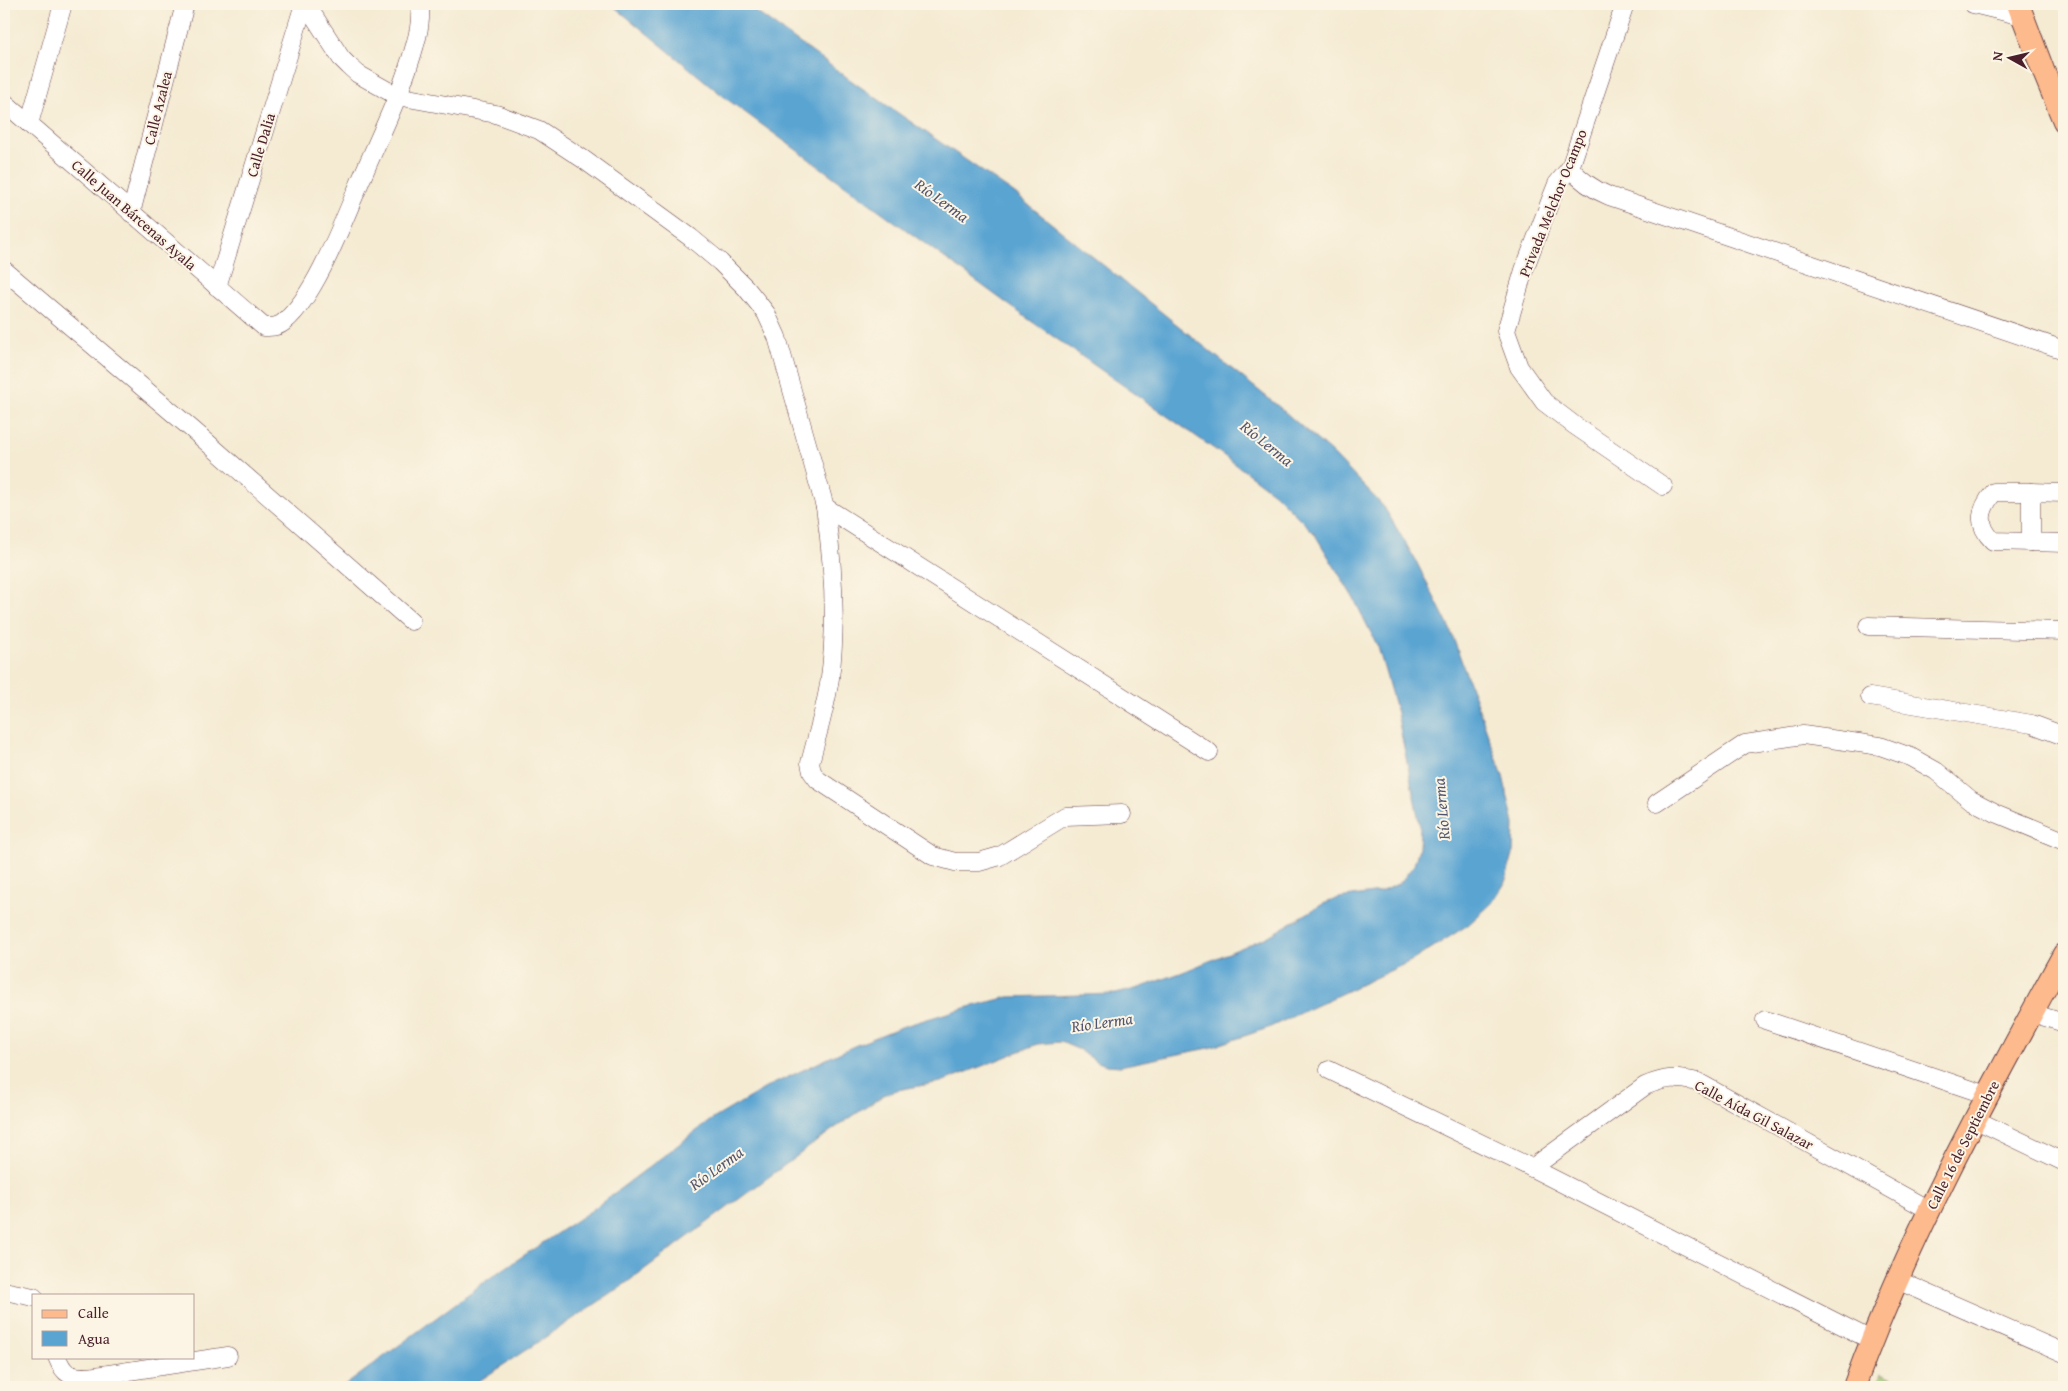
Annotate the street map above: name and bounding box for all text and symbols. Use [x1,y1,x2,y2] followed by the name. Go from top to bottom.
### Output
[1986,32,2036,82] north arrow
[1987,50,2008,62] text: N
[138,69,177,147] street label: Calle Azalea
[241,110,280,179] street label: Calle Dalia
[1513,126,1592,280] street label: Privada Melchor Ocampo
[67,154,201,275] street label: Calle Juan Bárcenas Ayala
[909,172,975,228] water label: Río Lerma
[1235,414,1299,472] water label: Río Lerma
[1426,777,1456,842] water label: Río Lerma
[1069,1006,1135,1038] water label: Río Lerma
[1691,1074,1817,1155] street label: Calle Aída Gil Salazar
[1921,1077,2004,1213] street label: Calle 16 de Septiembre
[683,1140,749,1196] water label: Río Lerma
[32,1294,195,1358] legend
[78,1302,109,1323] text: Calle
[78,1328,110,1349] text: Agua

